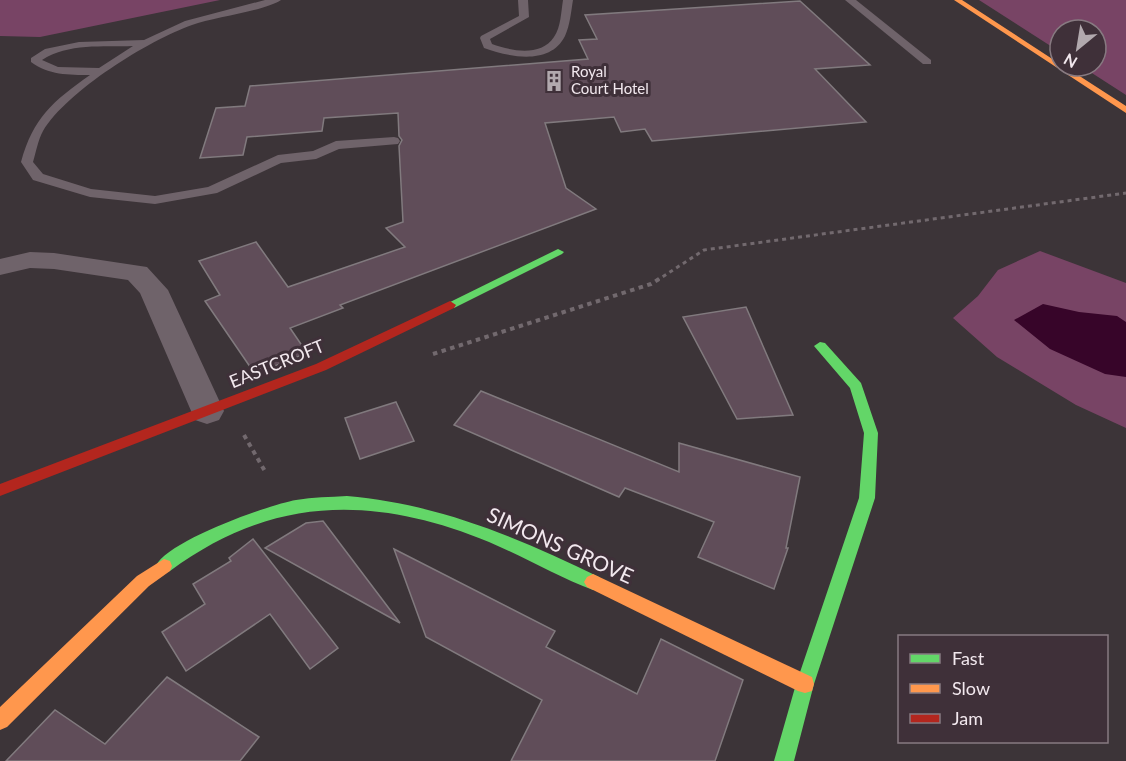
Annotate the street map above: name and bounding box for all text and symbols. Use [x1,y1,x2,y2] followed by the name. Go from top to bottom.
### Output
[1048,18,1108,78] north arrow
[1060,50,1080,73] text: N
[571,62,649,97] place label: Royal Court Hotel
[542,69,566,93] building icon: Royal Court Hotel
[226,334,328,392] street label: EASTCROFT
[484,501,638,588] street label: SIMONS GROVE
[898,635,1108,743] legend
[952,647,985,669] text: Fast
[952,677,990,699] text: Slow
[952,707,983,729] text: Jam

